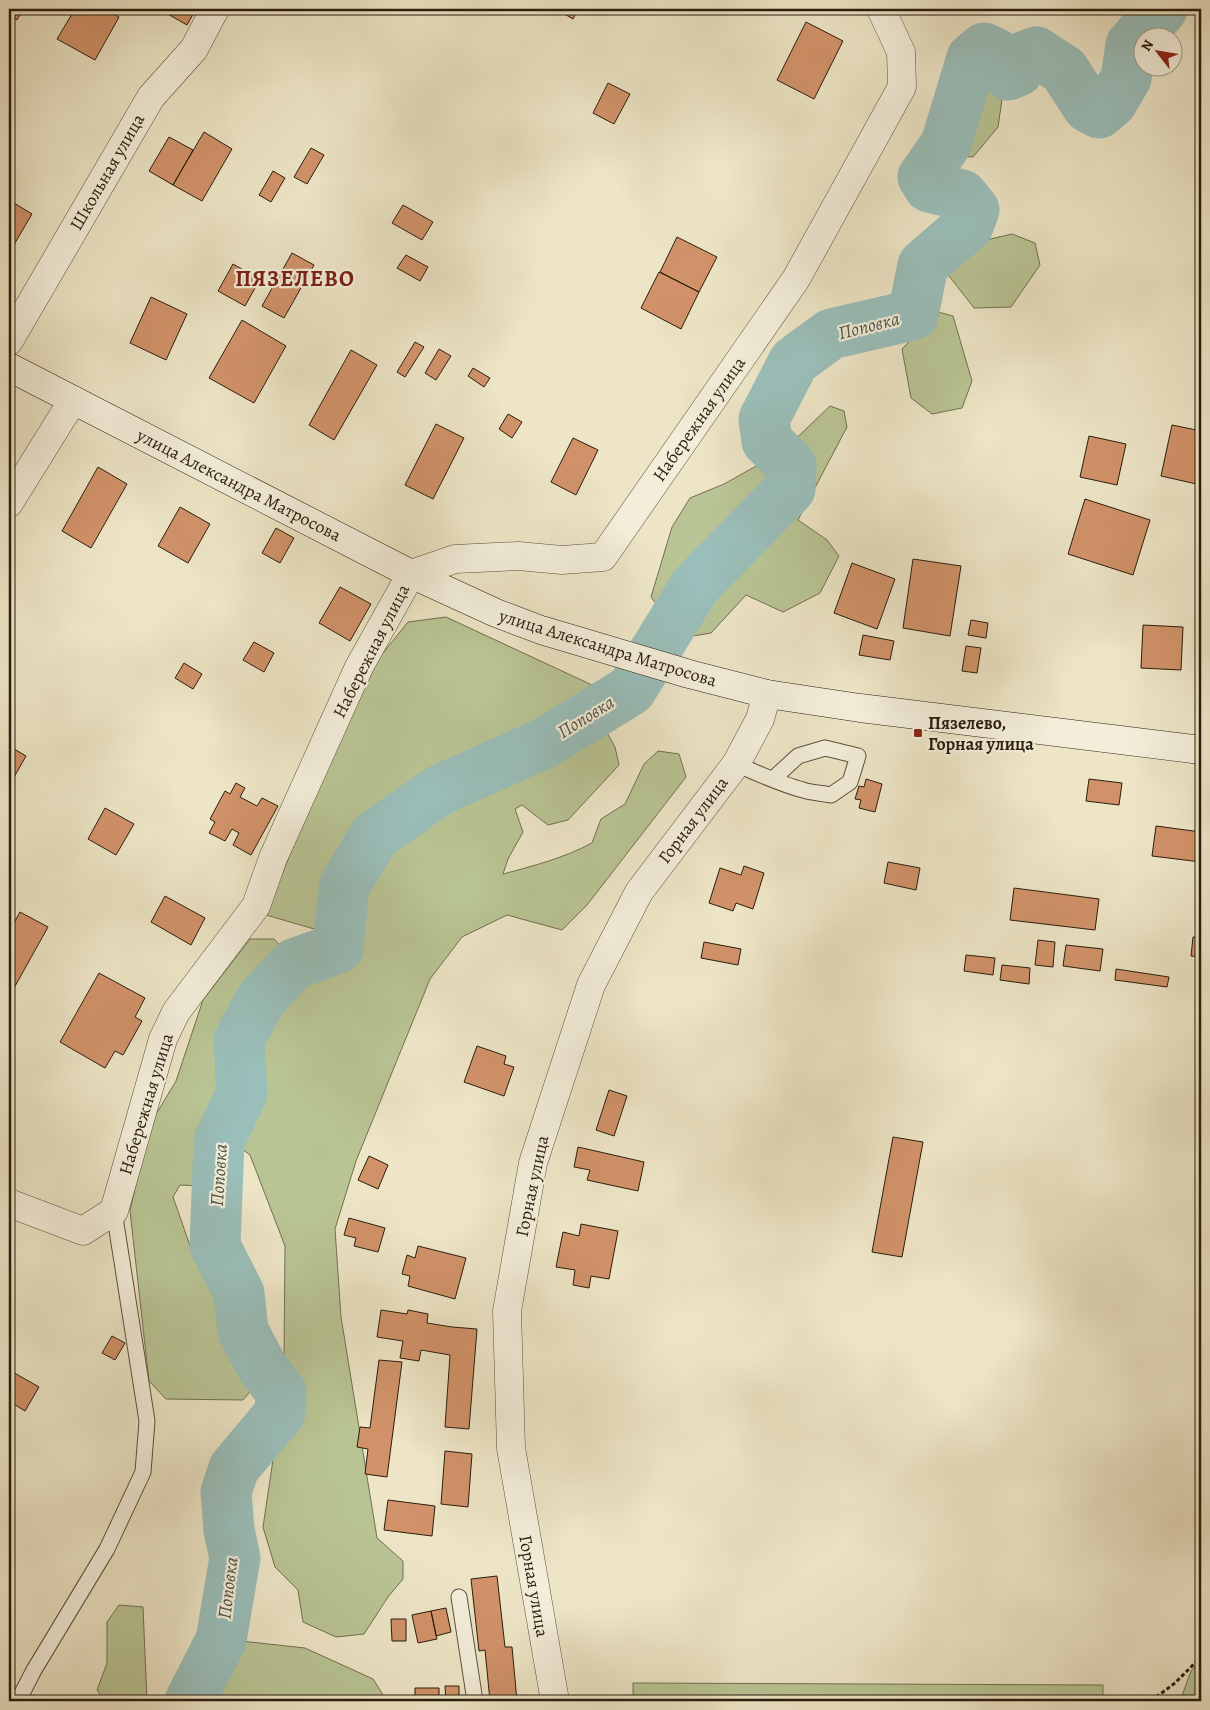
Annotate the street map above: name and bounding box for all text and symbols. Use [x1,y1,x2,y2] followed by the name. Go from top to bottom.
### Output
[1132,28,1182,78] north arrow
[1137,36,1158,55] text: N
[64,109,150,235] street label: Школьная улица
[235,264,355,294] district label: ПЯЗЕЛЕВО
[835,306,903,346] water label: Поповка
[647,351,751,486] street label: Набережная улица
[132,423,346,547] street label: улица Александра Матросова
[327,579,415,722] street label: Набережная улица
[495,603,720,693] street label: улица Александра Матросова
[553,689,620,745] water label: Поповка
[928,711,1034,756] place label: Пязелево, Горная улица
[912,727,924,739] marker: Пязелево, Горная улица
[652,771,734,868] street label: Горная улица
[113,1030,179,1178] street label: Набережная улица
[510,1132,555,1239] street label: Горная улица
[204,1143,234,1207] water label: Поповка
[513,1533,555,1640] street label: Горная улица
[211,1555,245,1621] water label: Поповка

